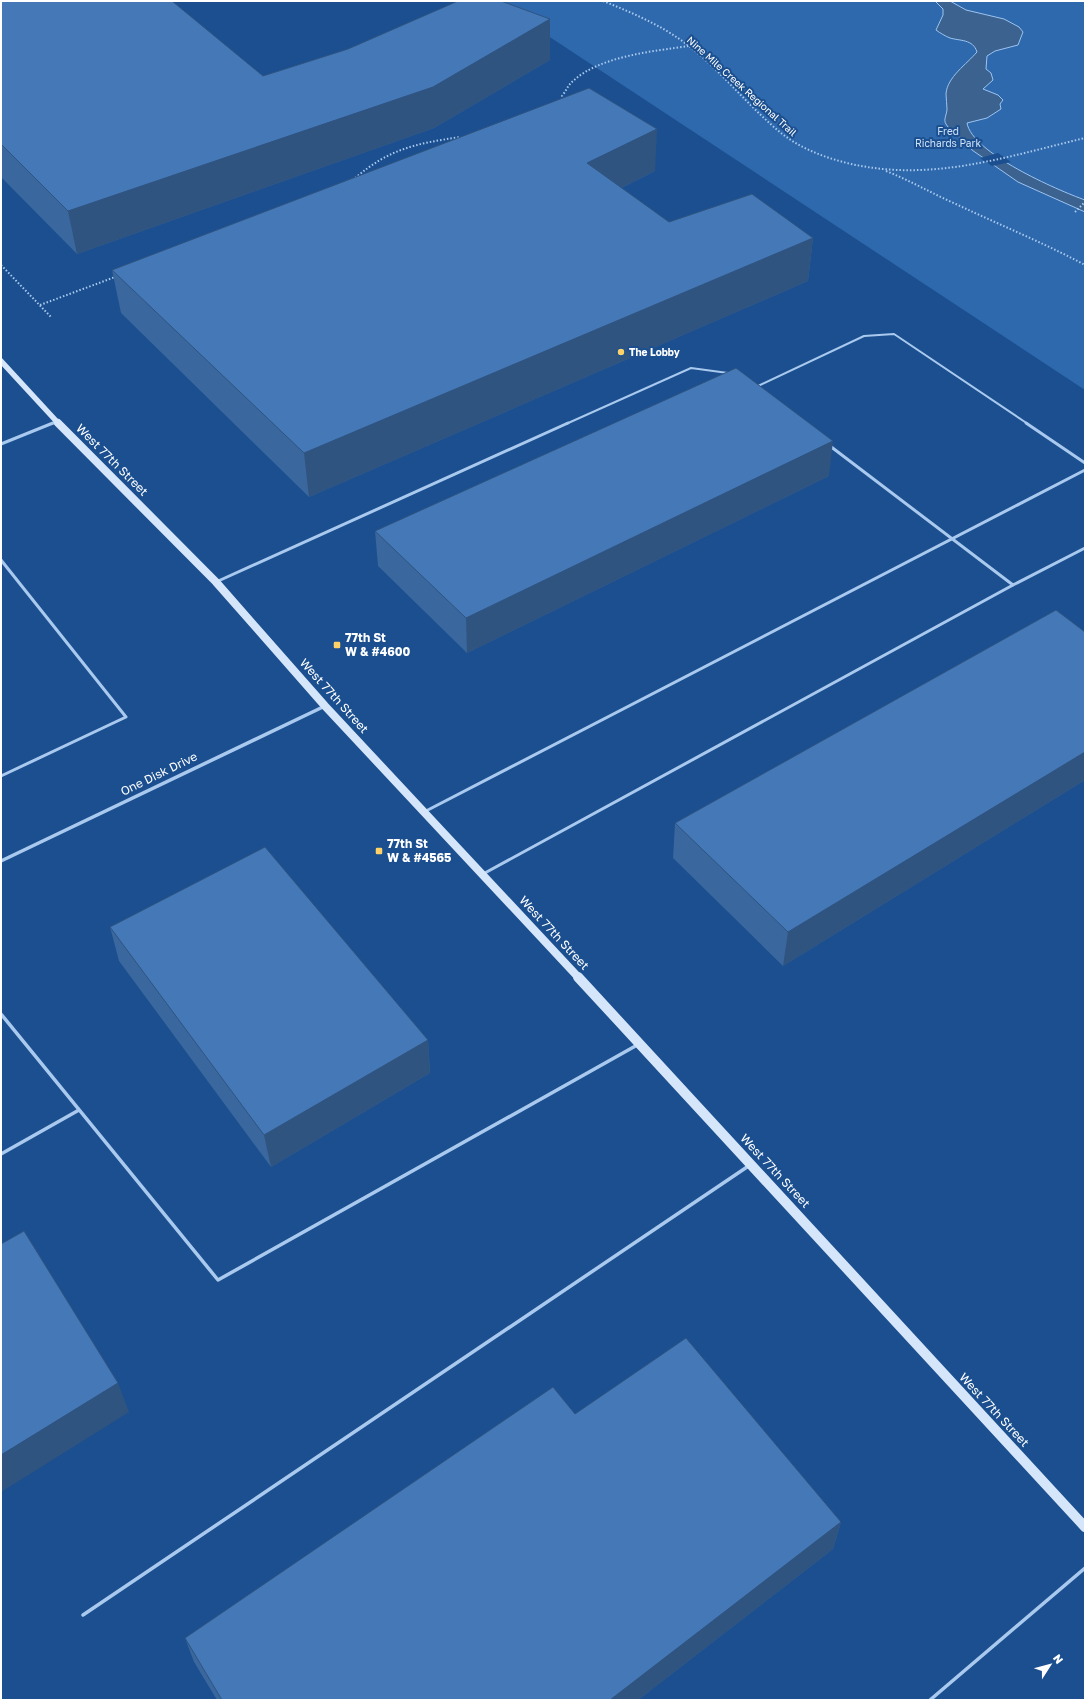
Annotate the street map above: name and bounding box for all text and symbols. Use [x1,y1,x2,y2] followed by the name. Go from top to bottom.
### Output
[685,34,799,138] street label: Nine Mile Creek Regional Trail
[915,125,981,149] park label: Fred Richards Park
[629,346,680,358] place label: The Lobby
[616,347,626,357] marker: The Lobby
[73,421,152,499] street label: West 77th Street
[345,630,411,659] place label: 77th St W & #4600
[332,640,342,650] marker: 77th St W & #4600
[297,655,372,736] street label: West 77th Street
[118,748,200,799] street label: One Disk Drive
[387,836,451,865] place label: 77th St W & #4565
[374,846,384,856] marker: 77th St W & #4565
[516,893,593,973] street label: West 77th Street
[737,1131,814,1211] street label: West 77th Street
[956,1370,1033,1450] street label: West 77th Street
[1030,1645,1070,1685] north arrow
[1051,1652,1066,1666] text: N

